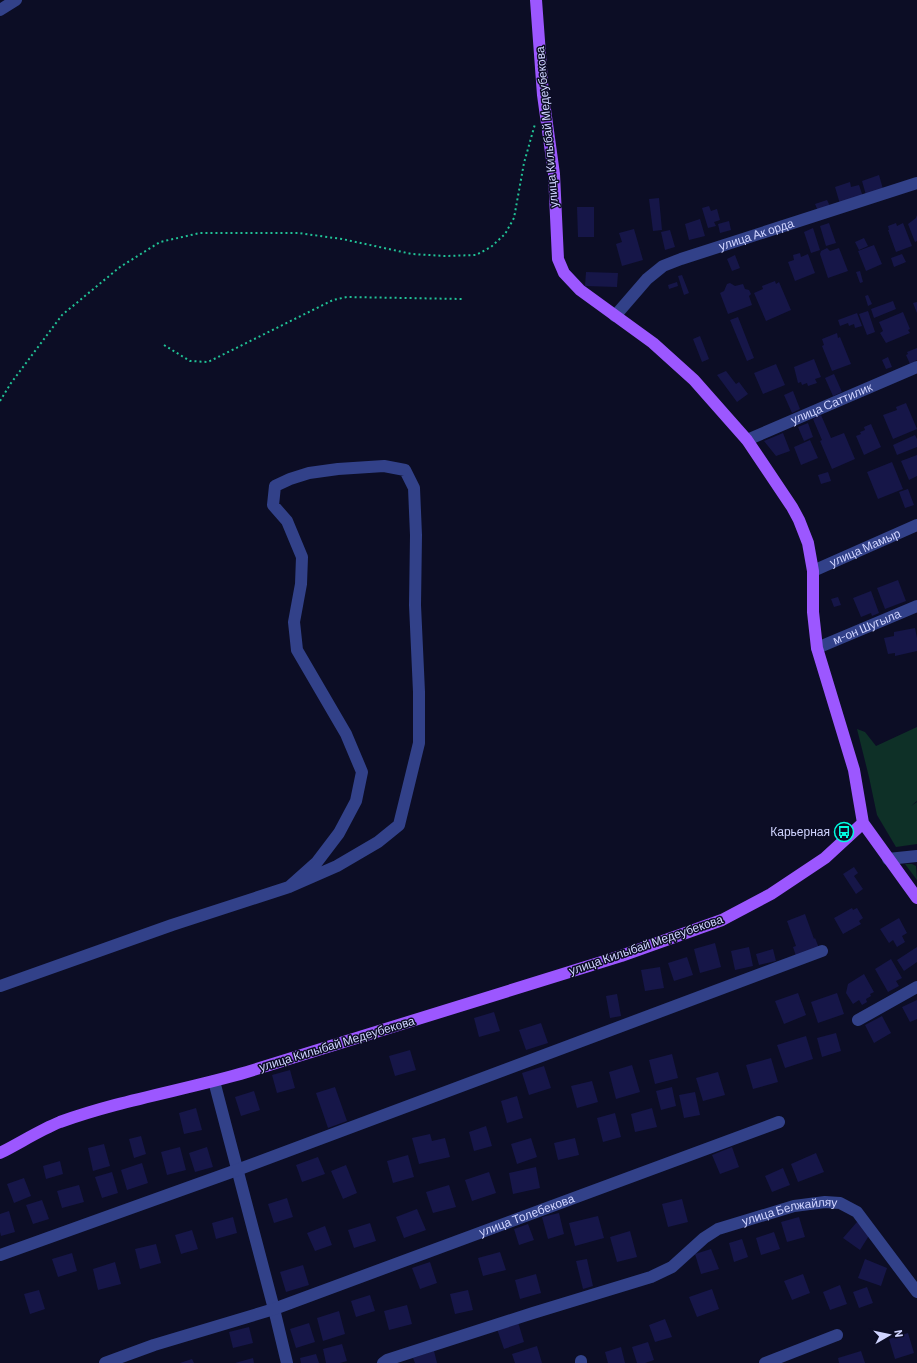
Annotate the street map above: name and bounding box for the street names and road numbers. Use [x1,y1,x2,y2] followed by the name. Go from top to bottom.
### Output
[532,46,561,208] street label: улица Килыбай Медеубекова
[717,215,796,253] street label: улица Ак орда
[788,379,875,427] street label: улица Саттилик
[827,525,903,570] street label: улица Мамыр
[830,606,903,647] street label: м-он Шугыла
[567,911,725,978] street label: улица Килыбай Медеубекова
[257,1013,417,1074] street label: улица Килыбай Медеубекова
[477,1190,576,1239] street label: улица Толебекова
[740,1194,838,1228] street label: улица Белжайляу

